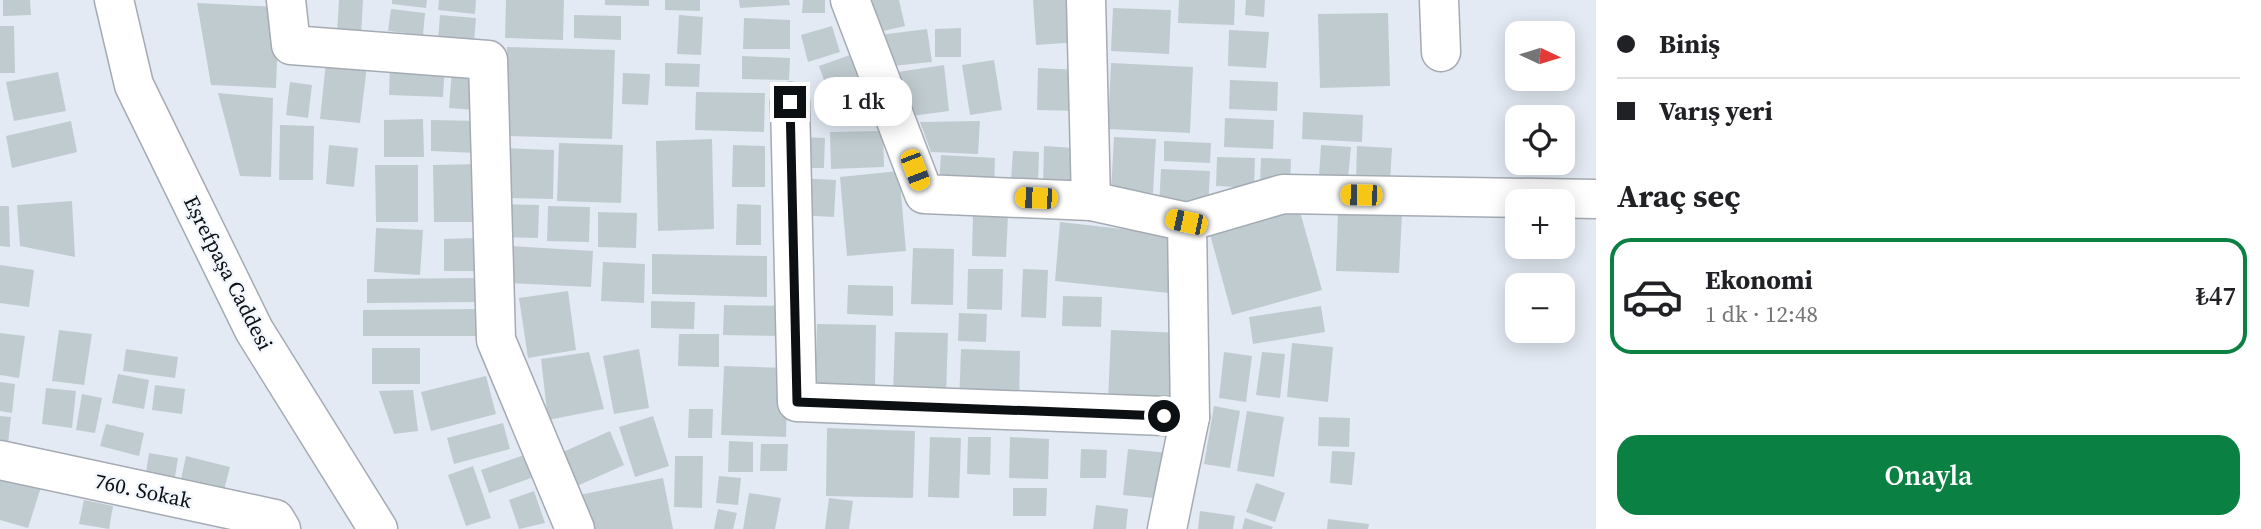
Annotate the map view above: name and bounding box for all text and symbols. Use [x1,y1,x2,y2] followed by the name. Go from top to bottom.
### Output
[1505,21,1575,91] north arrow
[1505,21,1575,343] map controls
[1659,26,1720,62] text: Biniş
[814,78,912,126] callout: 1 dk
[841,85,885,117] text: 1 dk
[774,86,806,118] route end
[1659,93,1773,129] text: Varış yeri
[1505,105,1575,175] button: locate
[898,147,933,193] car
[1617,174,1741,218] text: Araç seç
[1340,184,1383,206] car
[1015,187,1058,209] car
[1505,189,1575,259] button: +
[177,191,280,355] street label: Eşrefpaşa Caddesi
[1164,207,1209,237] car
[1705,262,1813,298] text: Ekonomi
[1621,265,1684,328] icon: car
[1505,273,1575,343] button: −
[2195,278,2236,314] text: ₺47
[1705,298,1818,330] text: 1 dk · 12:48
[1148,400,1180,432] route start
[1617,435,2240,515] button: Onayla
[92,466,195,515] street label: 760. Sokak

